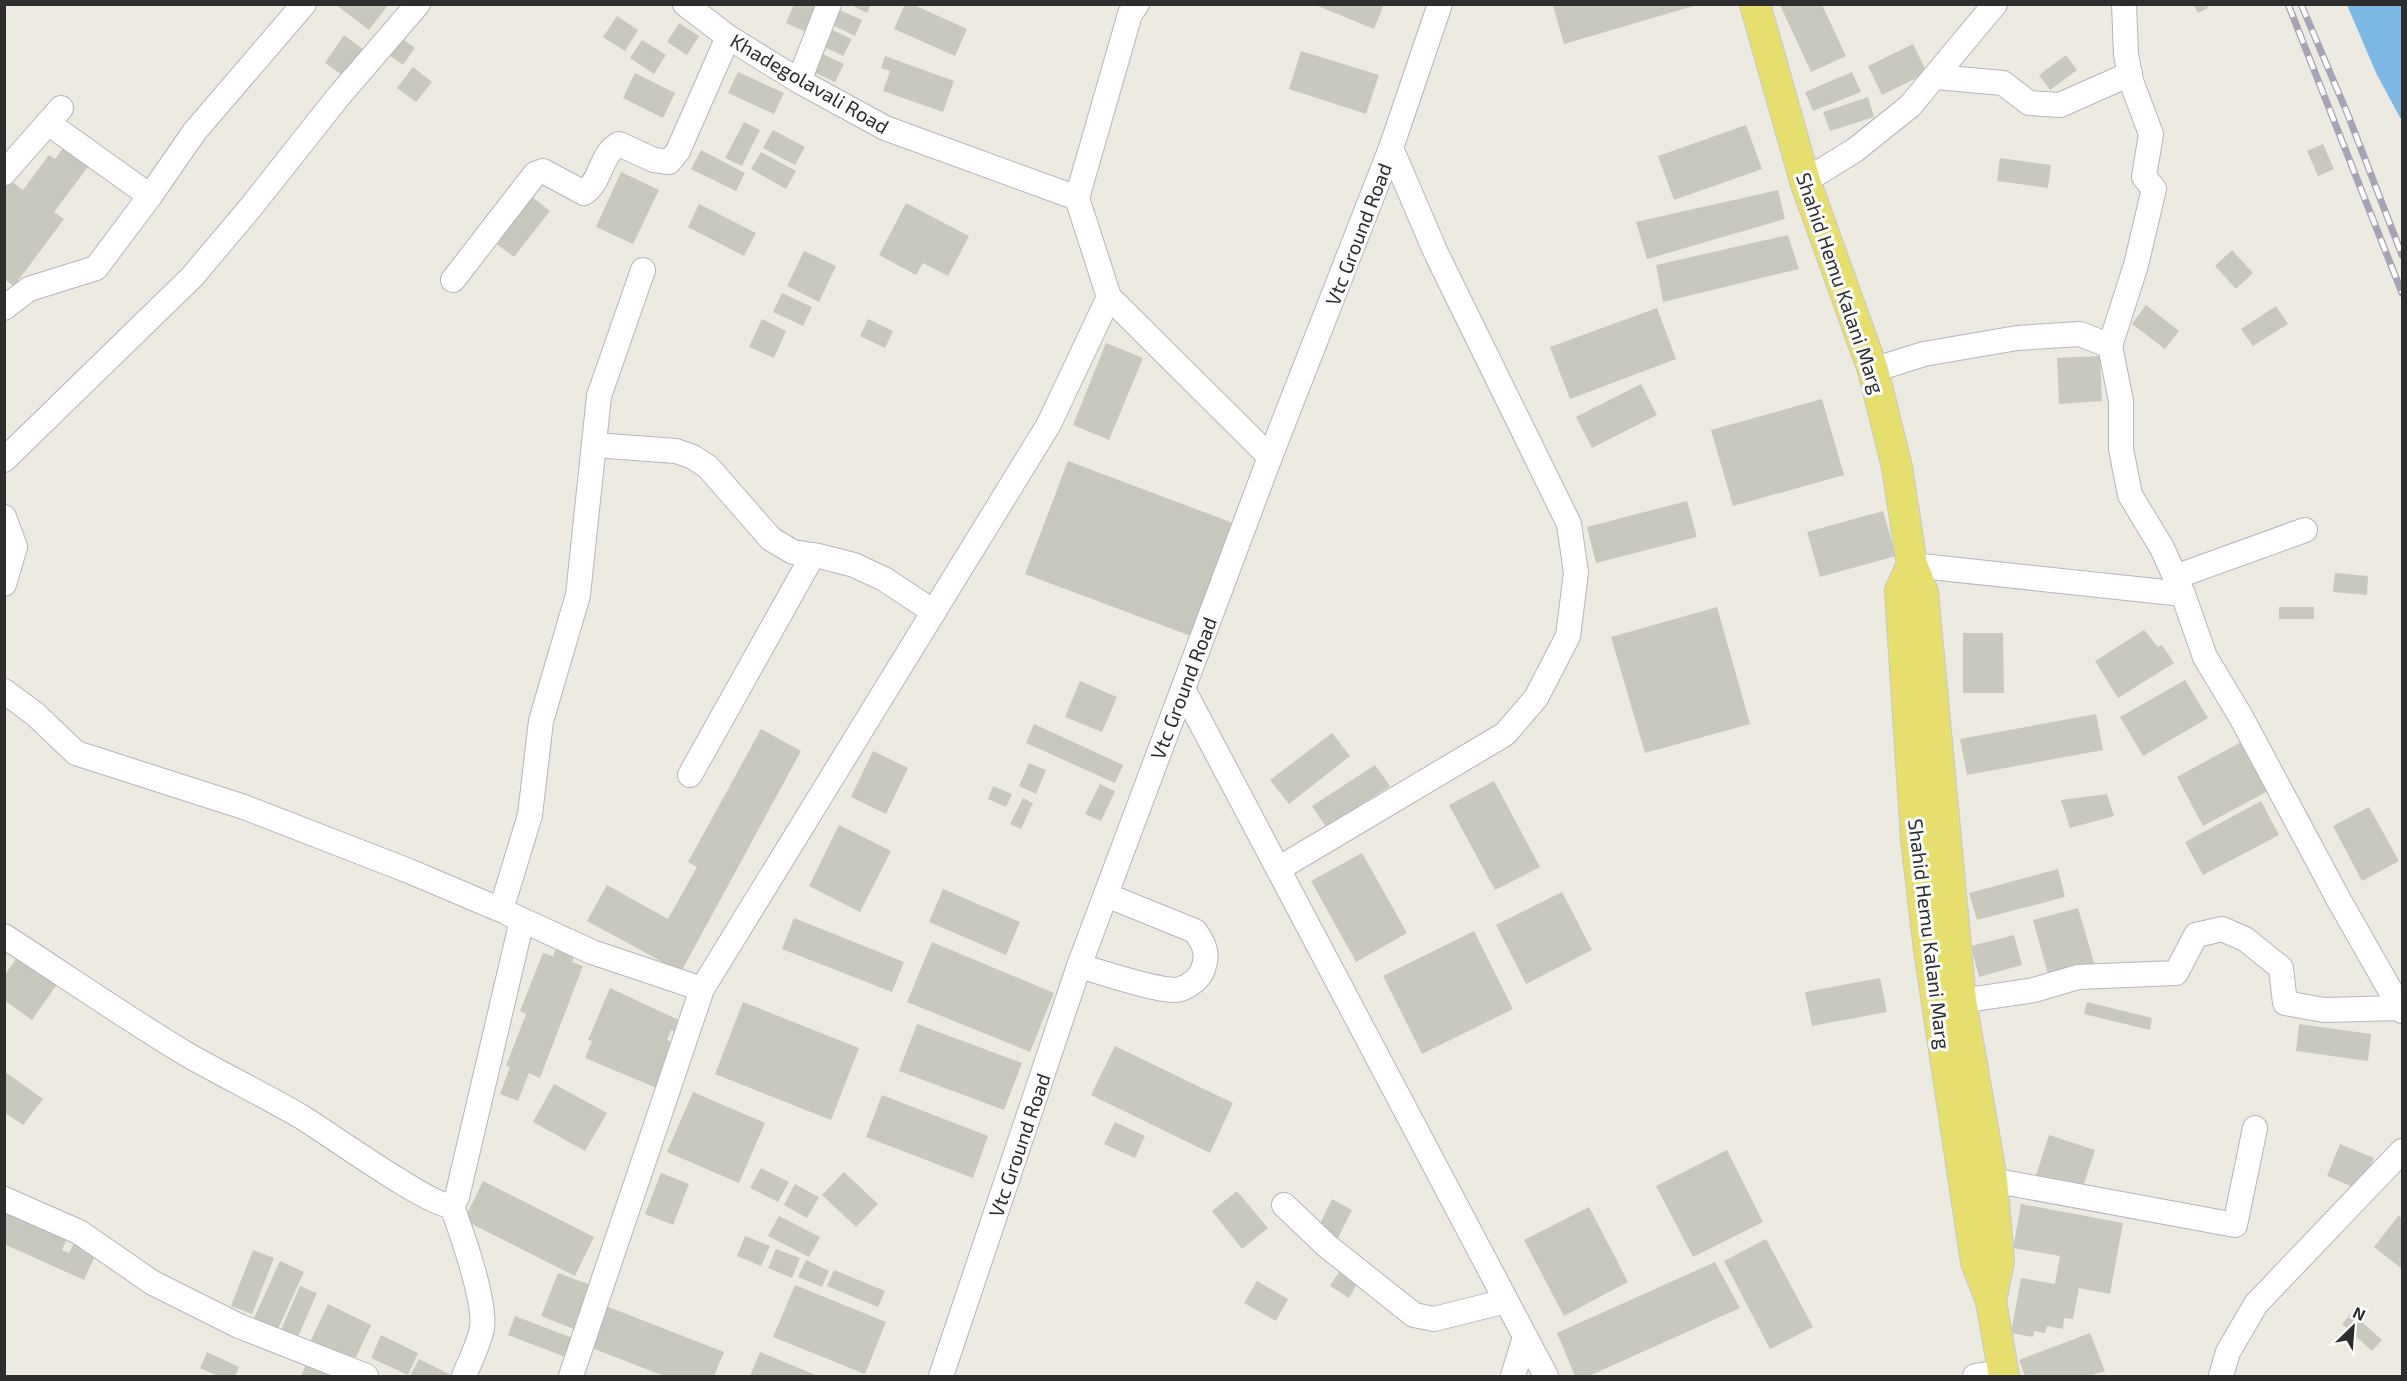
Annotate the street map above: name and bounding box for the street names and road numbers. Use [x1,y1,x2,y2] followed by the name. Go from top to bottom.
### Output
[727,28,893,138] street label: Khadegolavali Road
[1320,159,1396,309] street label: Vtc Ground Road
[1792,169,1890,397] street label: Shahid Hemu Kalani Marg
[1145,613,1221,763] street label: Vtc Ground Road
[1904,817,1956,1051] street label: Shahid Hemu Kalani Marg
[983,1070,1055,1220] street label: Vtc Ground Road

